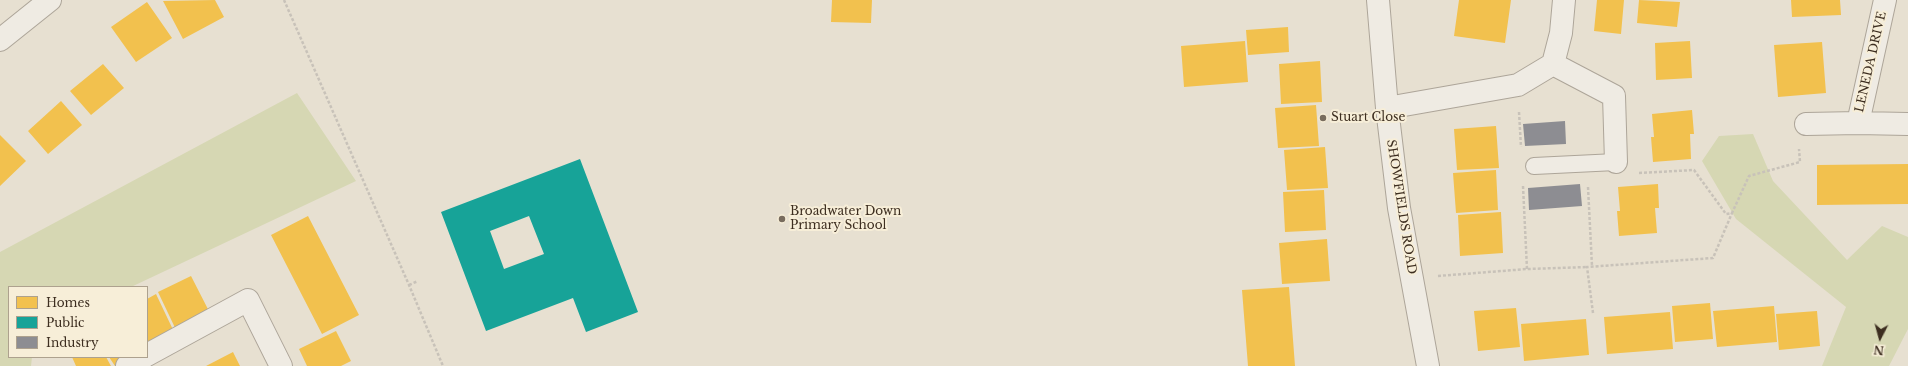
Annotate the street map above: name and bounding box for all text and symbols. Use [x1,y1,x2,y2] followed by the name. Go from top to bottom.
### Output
[1852,10,1890,114] street label: LENEDA DRIVE
[1331,111,1405,125] place label: Stuart Close
[1318,113,1328,123] marker: Stuart Close
[1383,139,1419,275] street label: SHOWFIELDS ROAD
[790,205,901,233] place label: Broadwater Down Primary School
[777,214,787,224] marker: Broadwater Down Primary School
[8,286,148,358] legend
[46,295,90,310] text: Homes
[46,315,85,330] text: Public
[1860,318,1900,358] north arrow
[46,335,99,350] text: Industry
[1873,342,1885,357] text: N

